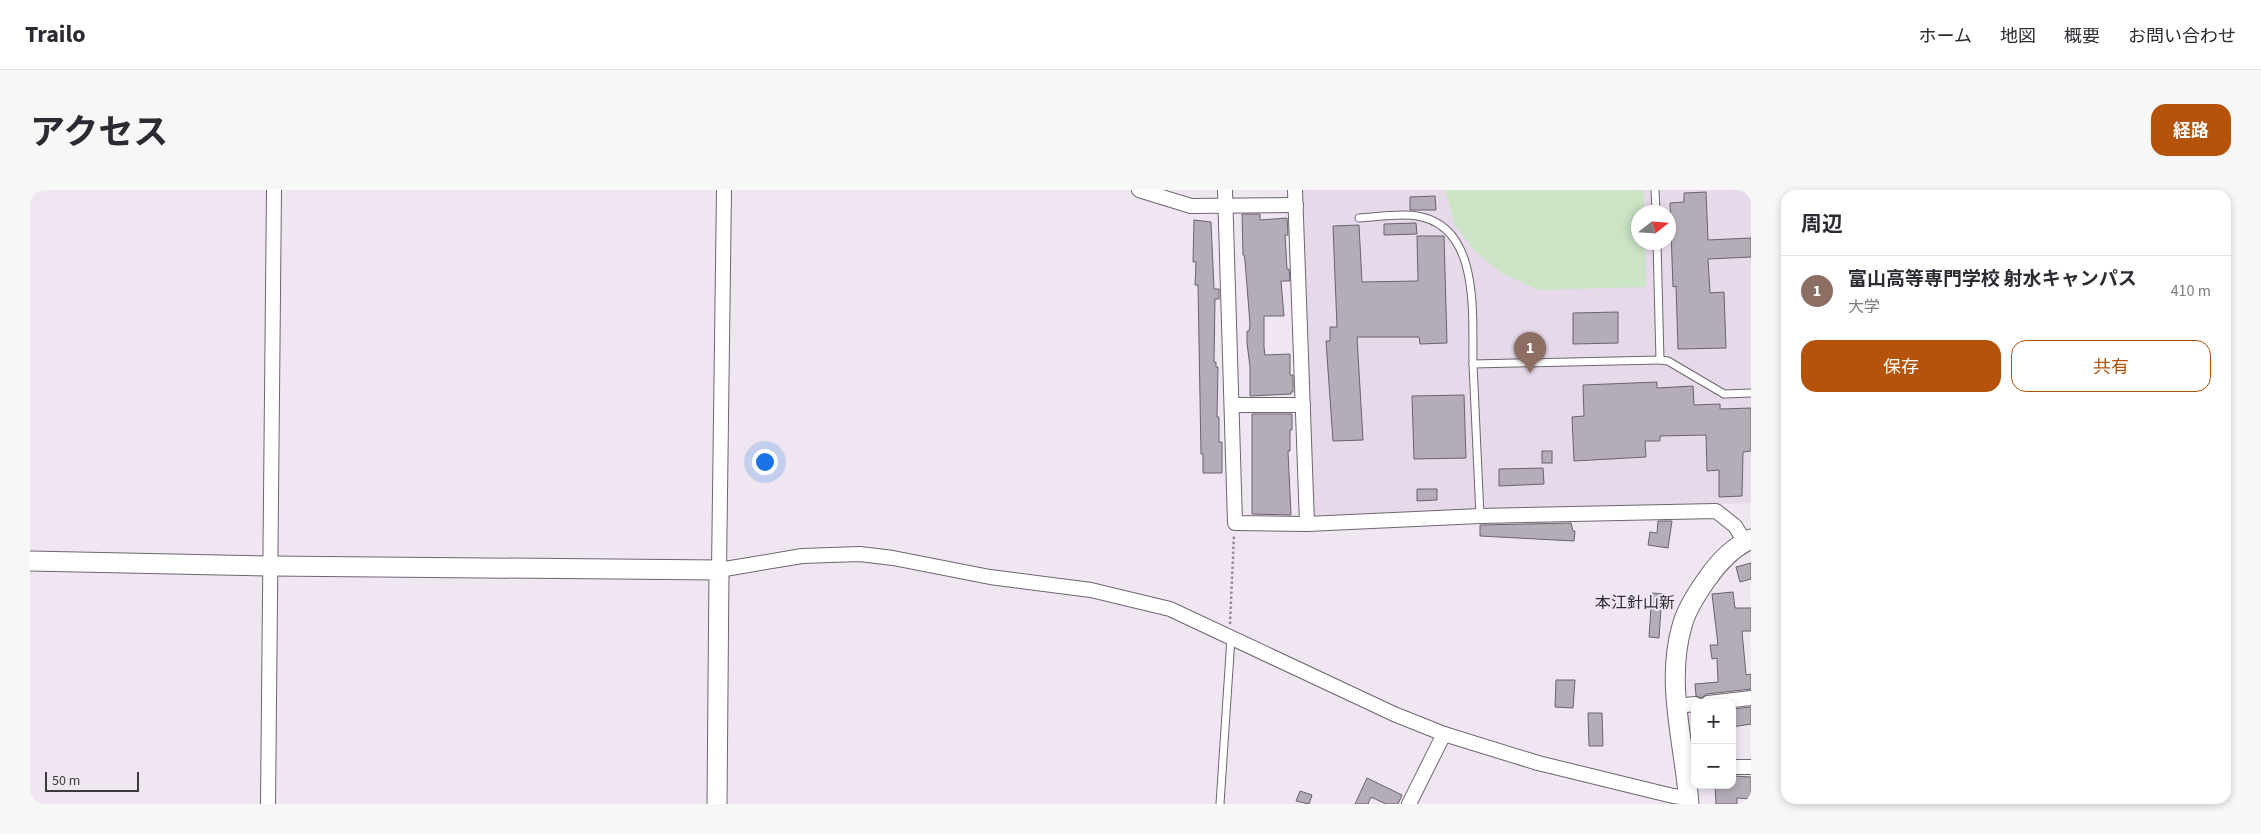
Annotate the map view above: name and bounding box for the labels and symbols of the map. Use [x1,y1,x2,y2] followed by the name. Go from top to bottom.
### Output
[1631,205,1676,250] north arrow
[1514,332,1546,373] pin: 1
[752,449,778,475] your location
[1595,592,1675,614] district label: 本江針山新
[45,769,139,792] scale bar

